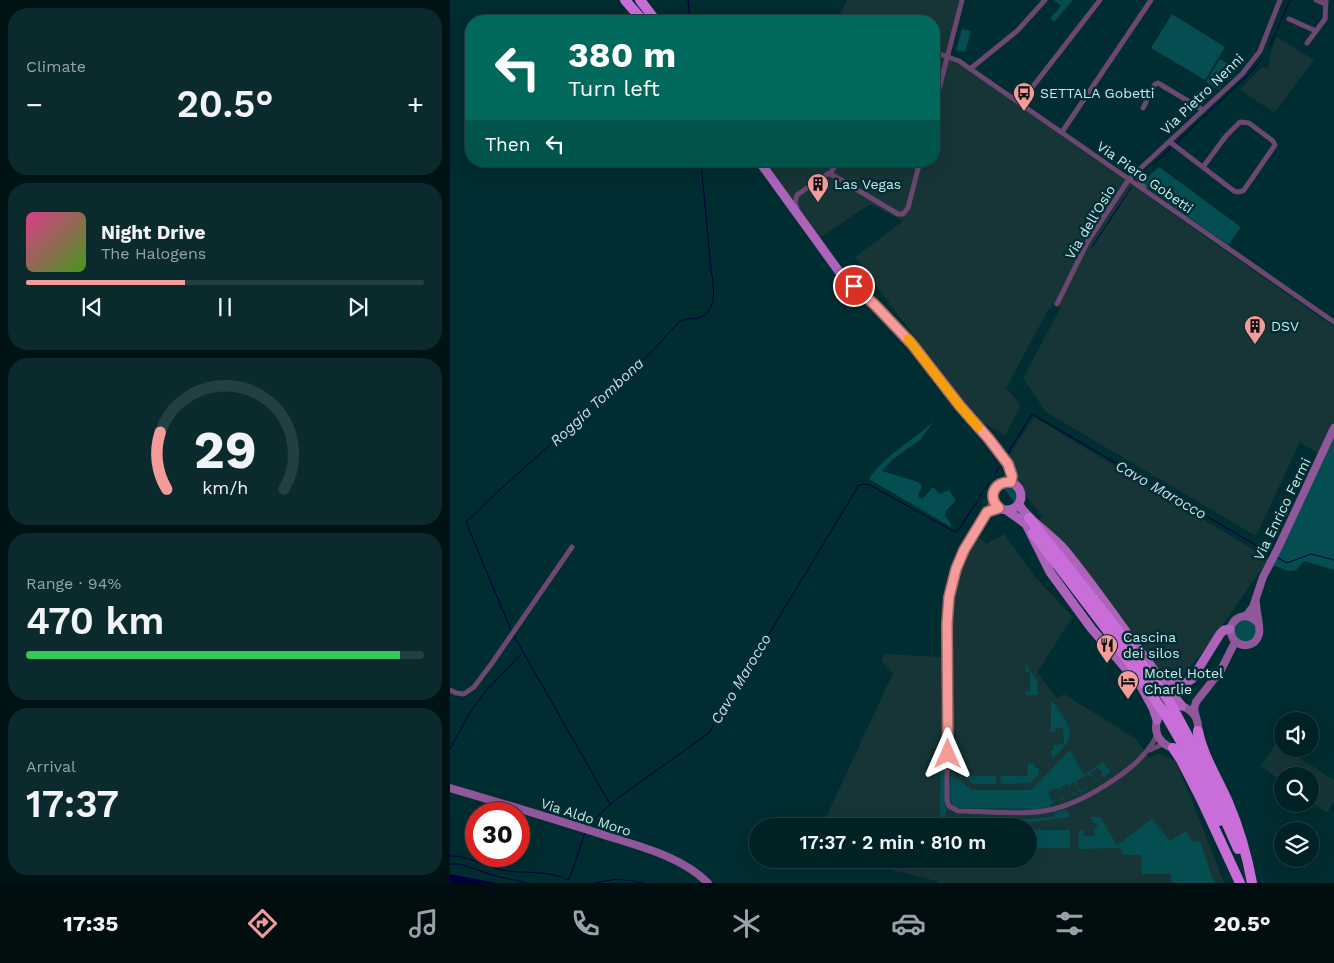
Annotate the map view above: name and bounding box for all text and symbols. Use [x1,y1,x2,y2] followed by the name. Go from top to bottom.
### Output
[568,34,676,76] text: 380 m
[485,35,550,100] icon: left
[1157,50,1247,138] street label: Via Pietro Nenni
[26,57,86,76] text: Climate
[568,76,660,101] text: Turn left
[1012,81,1036,112] bus stop icon: SETTALA Gobetti
[176,82,274,126] text: 20.5°
[1040,85,1154,101] place label: SETTALA Gobetti
[26,88,43,121] text: −
[407,88,424,121] text: +
[541,130,569,158] icon: left
[485,133,531,156] text: Then
[1094,138,1196,216] street label: Via Piero Gobetti
[806,172,830,203] building icon: Las Vegas
[834,176,901,192] place label: Las Vegas
[1062,182,1118,262] street label: Via dell'Osio
[101,221,206,244] text: Night Drive
[101,244,206,263] text: The Halogens
[833,265,875,307] pin
[840,272,868,300] icon: arrive
[78,293,106,321] icon: previous
[211,293,239,321] icon: pause
[344,293,372,321] icon: next
[1243,314,1267,345] building icon: DSV
[1271,318,1299,334] place label: DSV
[547,354,647,450] water label: Roggia Tombona
[193,420,257,481] text: 29
[1250,455,1314,563] street label: Via Enrico Fermi
[1112,457,1210,523] water label: Cavo Marocco
[202,477,248,498] text: km/h
[26,574,121,593] text: Range · 94%
[26,599,164,643] text: 470 km
[1123,629,1180,661] place label: Cascina dei silos
[707,631,775,727] water label: Cavo Marocco
[1095,633,1119,664] restaurant icon: Cascina dei silos
[1144,665,1224,697] place label: Motel Hotel Charlie
[1116,669,1140,700] hotel icon: Motel Hotel Charlie
[1274,712,1319,867] map controls
[1274,712,1319,757] button: sound
[921,727,973,779] position arrow
[26,757,76,776] text: Arrival
[1274,767,1319,812] button: search
[26,782,119,826] text: 17:37
[539,795,633,839] street label: Via Aldo Moro
[465,802,530,867] speed limit sign: 30
[1274,822,1319,867] button: layers
[800,831,986,854] text: 17:37 · 2 min · 810 m
[245,906,280,941] icon: directions
[406,906,441,941] icon: music
[568,906,603,941] icon: phone
[729,906,764,941] icon: climate
[891,906,926,941] icon: car
[1052,906,1087,941] icon: filters
[63,911,118,936] text: 17:35
[1214,911,1271,936] text: 20.5°

